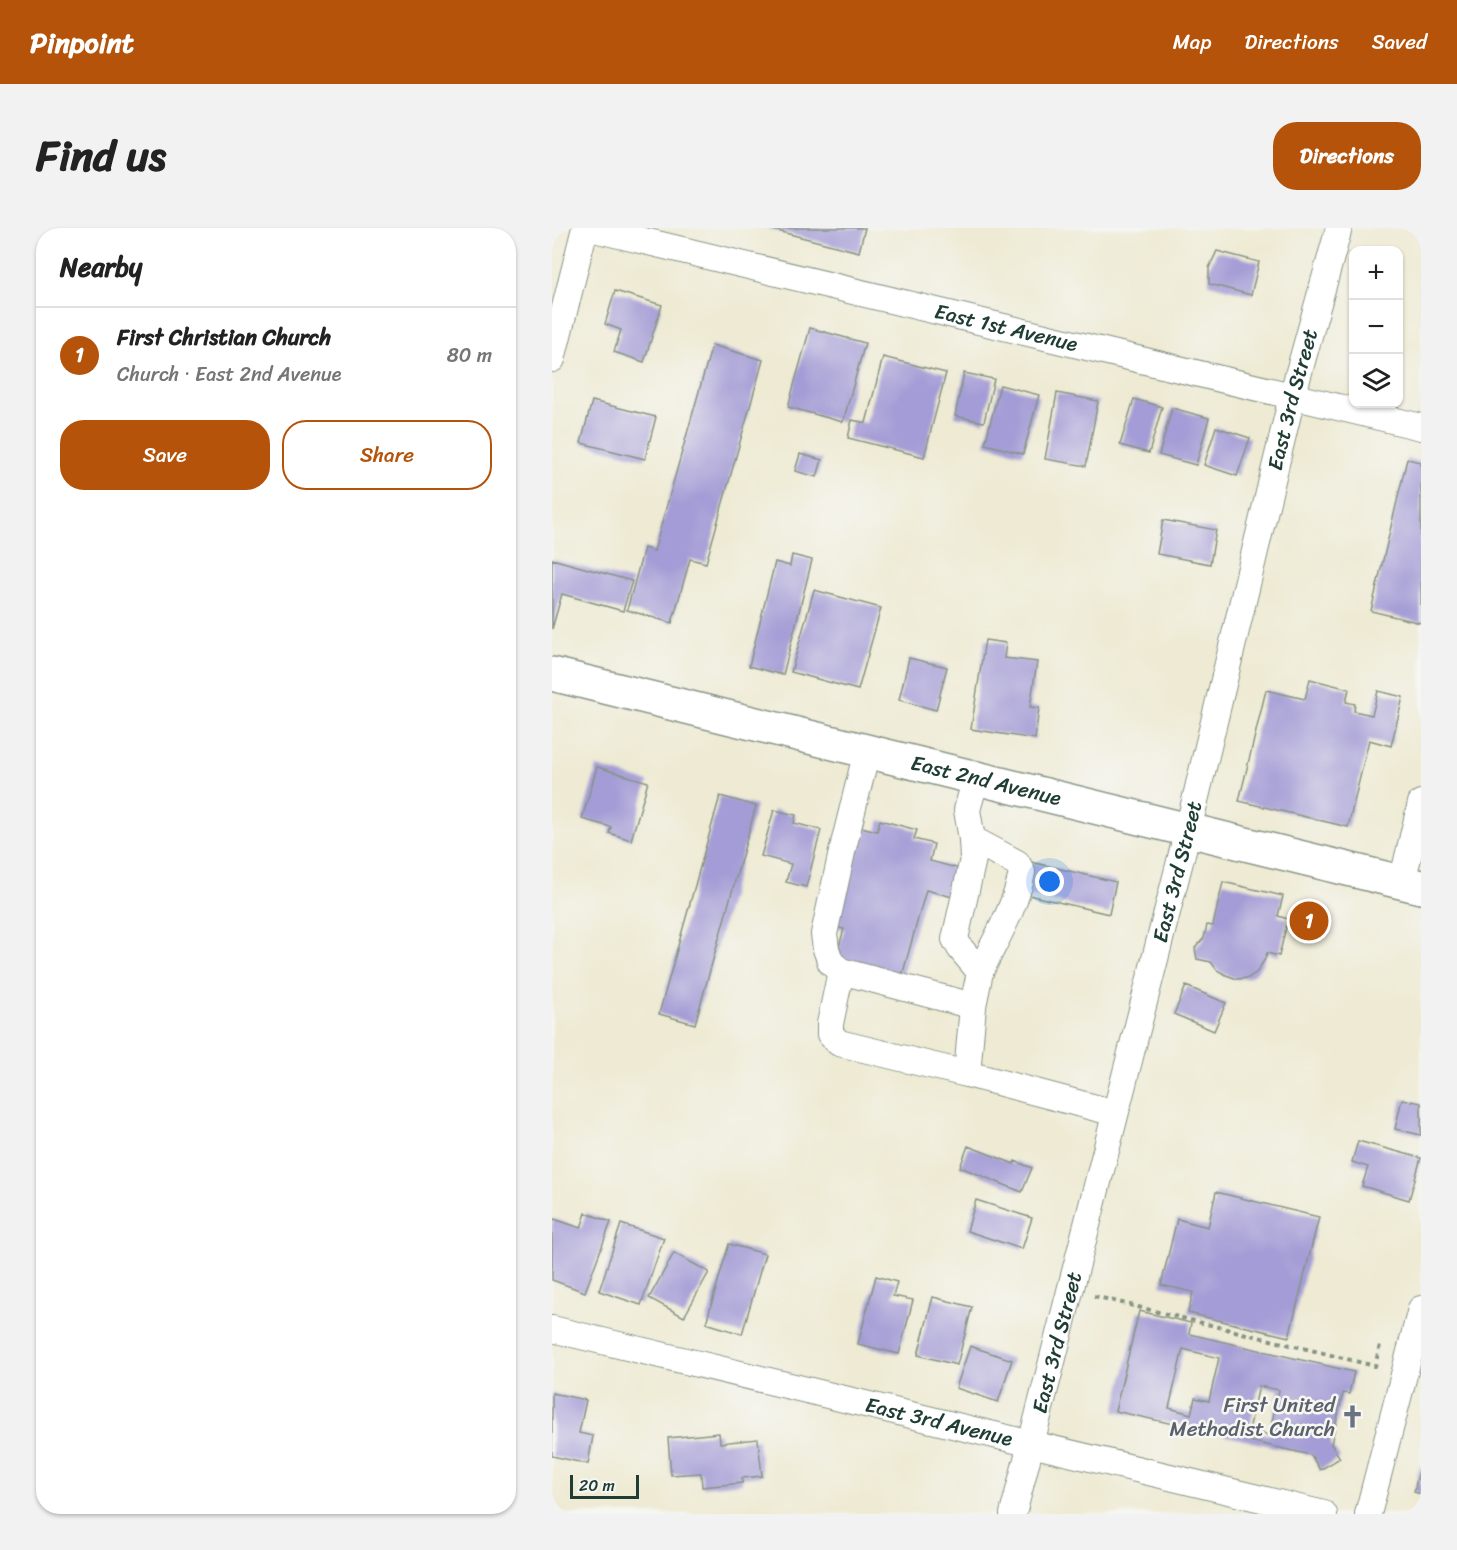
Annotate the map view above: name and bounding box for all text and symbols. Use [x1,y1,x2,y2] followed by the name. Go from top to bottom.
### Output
[30,18,134,67] text: Pinpoint
[1173,23,1211,61] text: Map
[1244,23,1339,61] text: Directions
[1372,23,1427,61] text: Saved
[36,119,166,193] text: Find us
[1273,122,1421,190] button: Directions
[60,244,142,290] text: Nearby
[1349,246,1403,408] map controls
[1349,246,1403,300] button: +
[931,292,1082,363] street label: East 1st Avenue
[1349,300,1403,354] button: −
[117,318,331,357] text: First Christian Church
[1256,324,1329,474] street label: East 3rd Street
[75,338,84,373] text: 1
[447,338,492,373] text: 80 m
[1349,354,1403,408] button: layers
[117,357,341,392] text: Church · East 2nd Avenue
[60,420,270,490] button: Save
[282,420,492,490] button: Share
[907,744,1065,817] street label: East 2nd Avenue
[1141,797,1213,947] street label: East 3rd Street
[1035,867,1064,896] your location
[1290,898,1329,944] pin: 1
[1020,1268,1093,1417] street label: East 3rd Street
[861,1386,1017,1458] street label: East 3rd Avenue
[1170,1386,1337,1448] place label: First United Methodist Church
[1340,1404,1366,1430] church icon: First United Methodist Church
[579,1471,615,1500] text: 20 m
[570,1472,639,1500] scale bar

